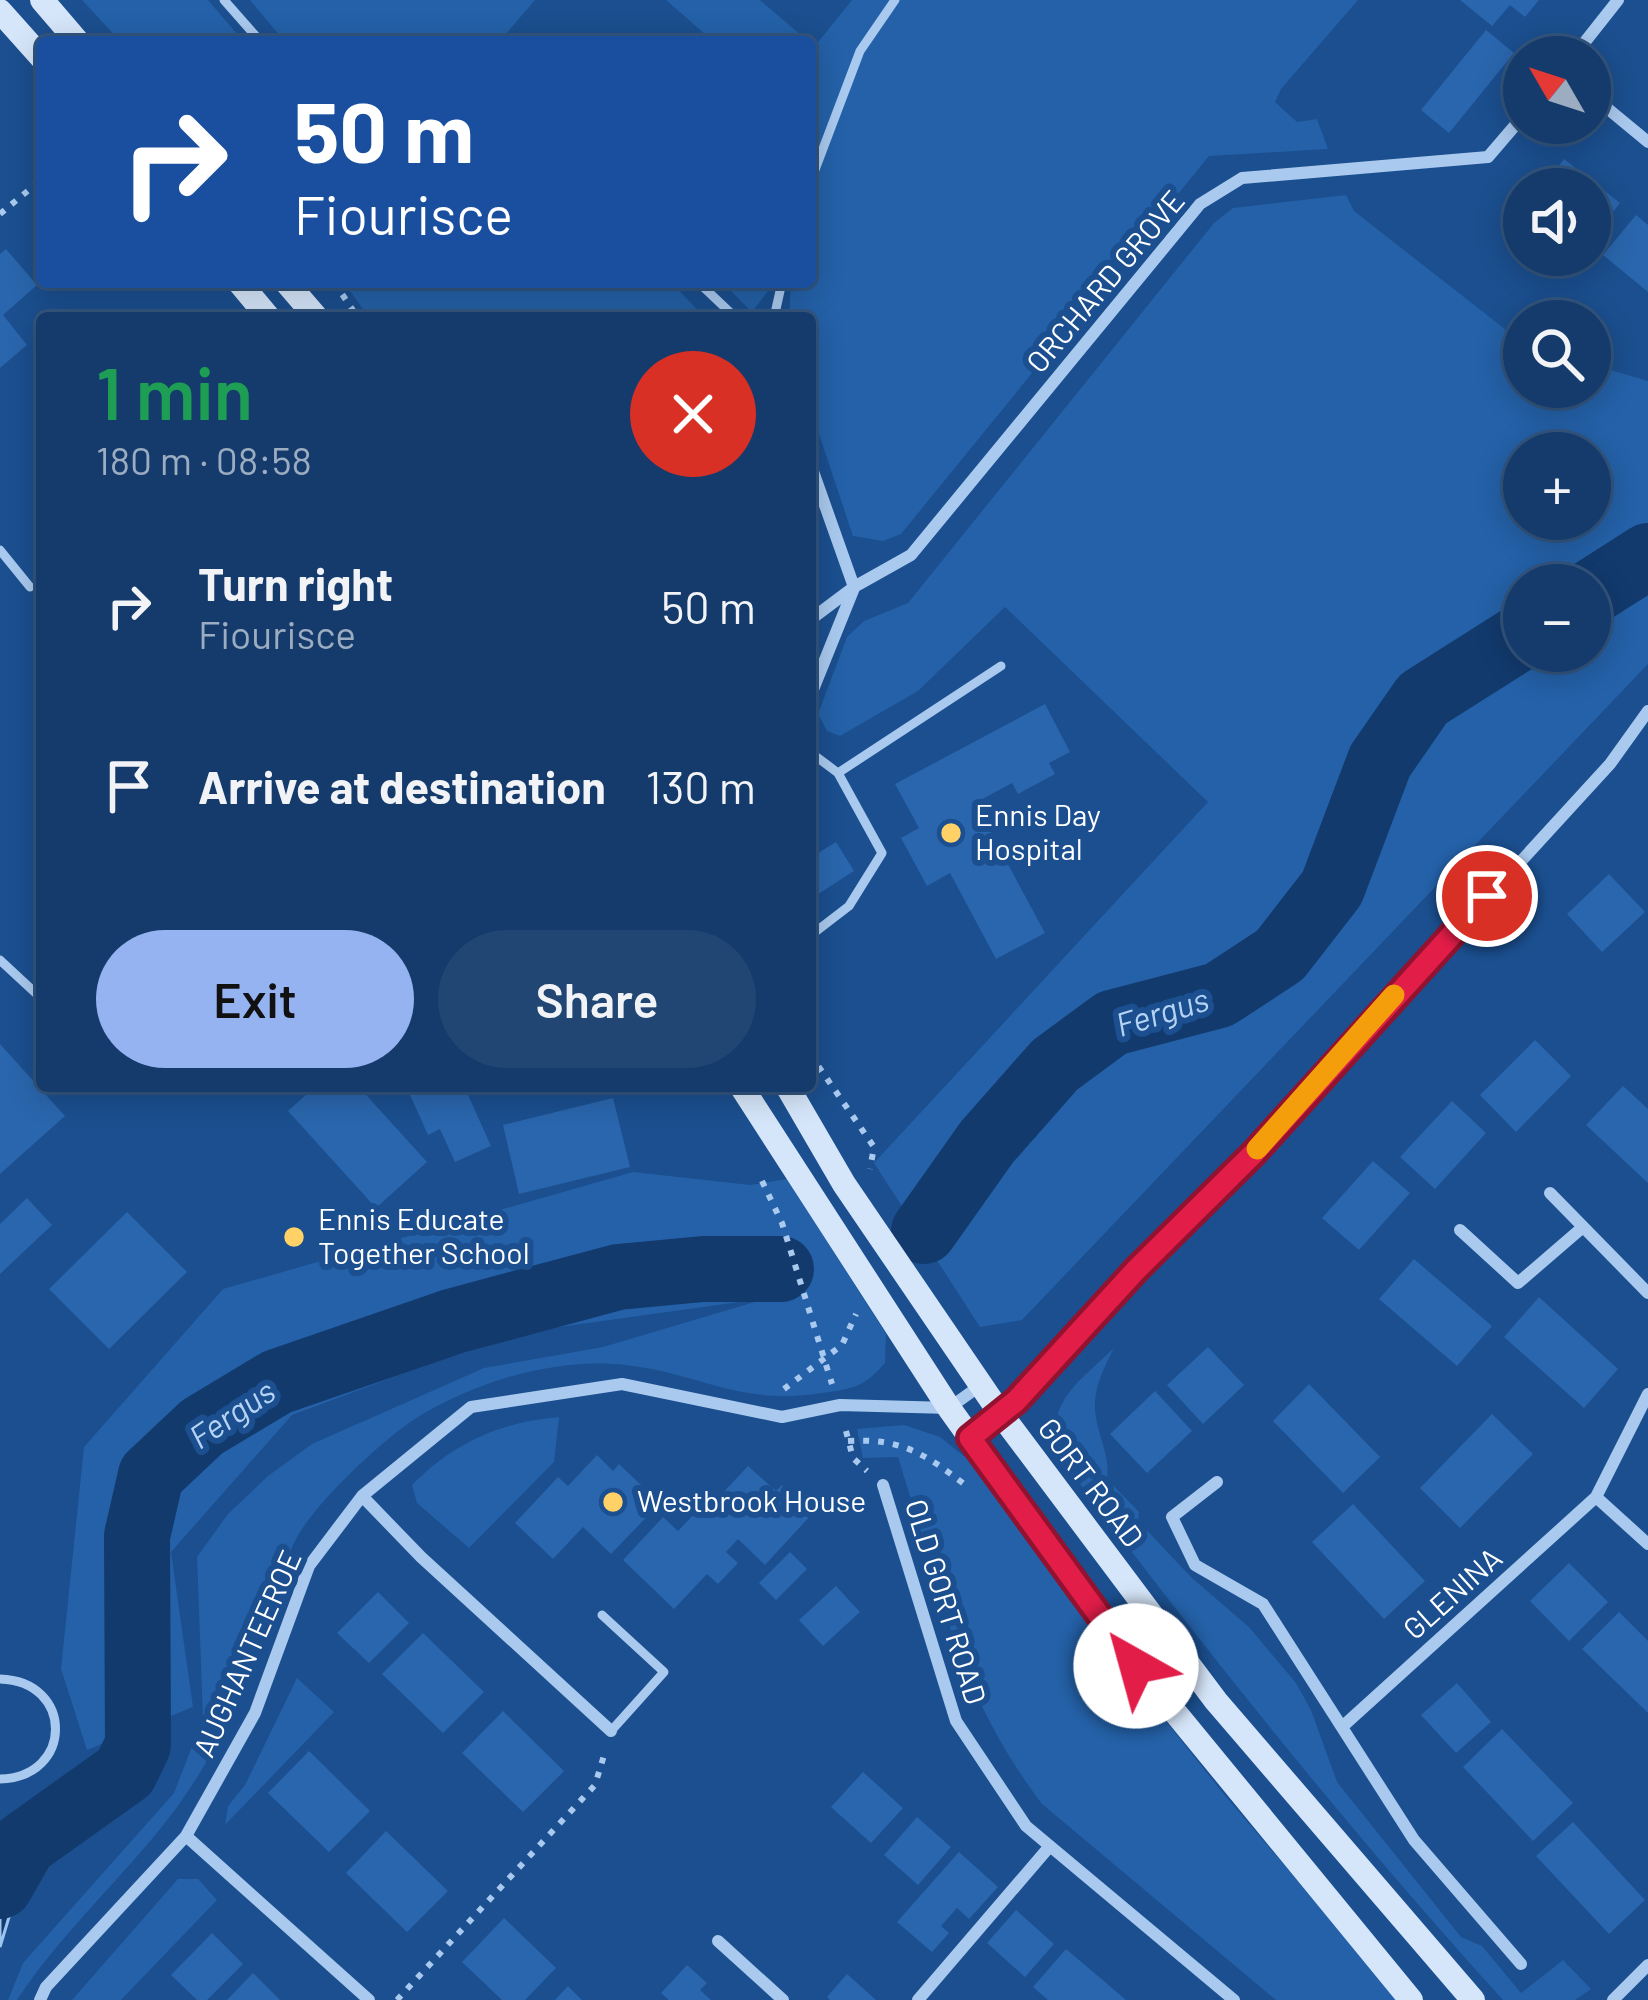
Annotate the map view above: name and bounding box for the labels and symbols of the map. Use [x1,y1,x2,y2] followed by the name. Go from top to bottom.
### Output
[1503,36,1611,144] north arrow
[1018,182,1191,379] street label: ORCHARD GROVE
[975,796,1101,866] place label: Ennis Day Hospital
[938,820,964,846] marker: Ennis Day Hospital
[1436,845,1538,947] pin
[1110,978,1213,1044] water label: Fergus
[318,1200,530,1270] place label: Ennis Educate Together School
[281,1224,307,1250] marker: Ennis Educate Together School
[181,1370,282,1456] water label: Fergus
[1031,1410,1152,1553] street label: GORT ROAD
[637,1482,866,1518] place label: Westbrook House
[600,1489,626,1515] marker: Westbrook House
[899,1495,995,1708] street label: OLD GORT ROAD
[1395,1539,1508,1646] street label: GLENINA
[185,1544,308,1762] street label: AUGHANTEEROE
[1073,1603,1199,1729] position arrow

